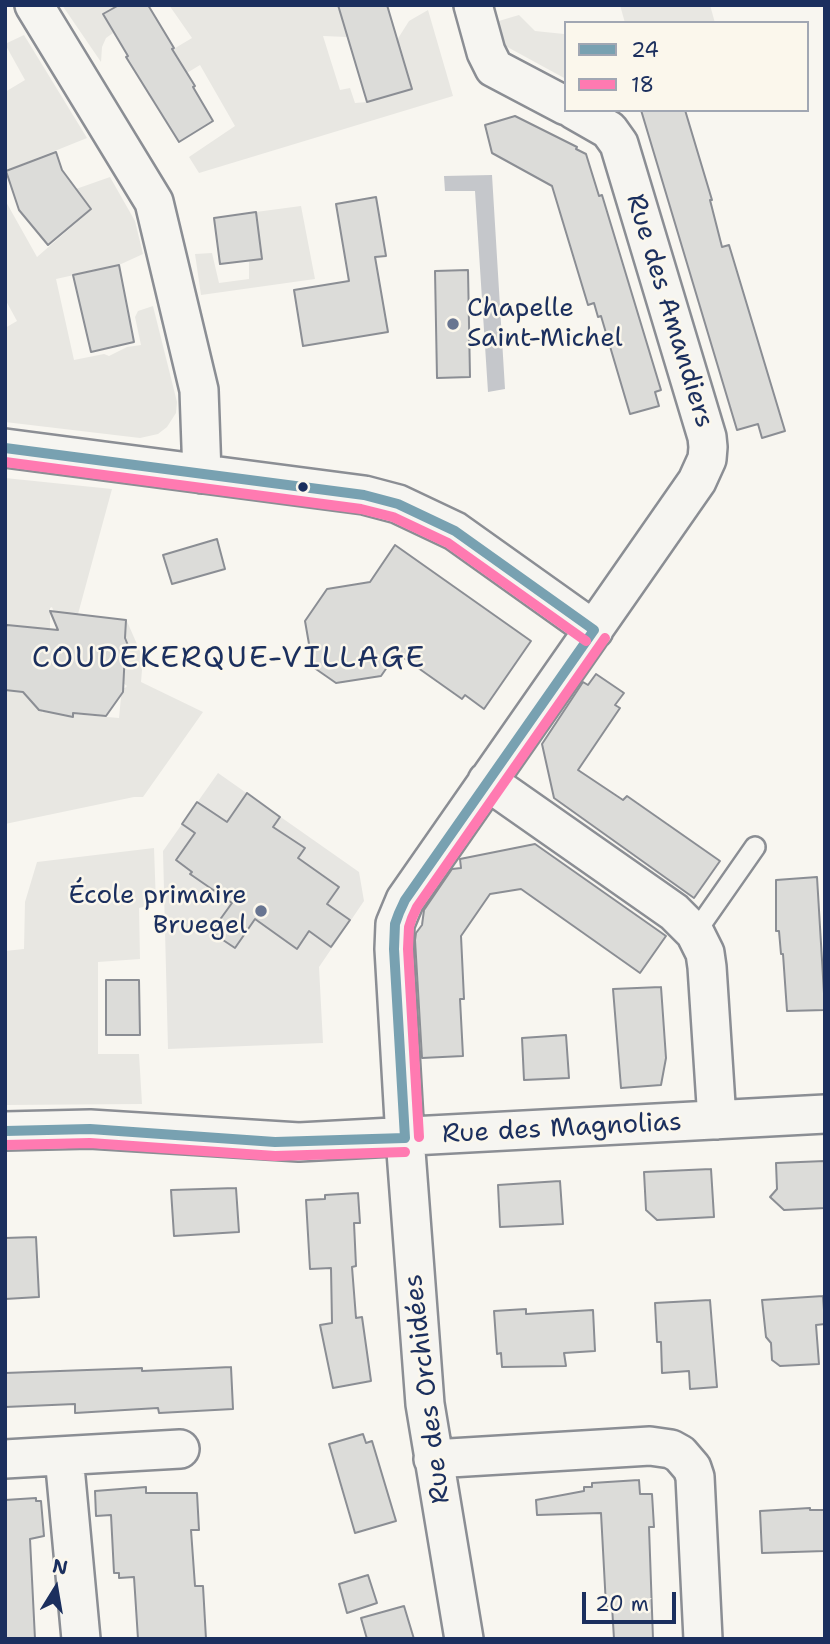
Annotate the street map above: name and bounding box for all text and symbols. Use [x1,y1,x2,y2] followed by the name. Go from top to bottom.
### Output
[564,21,809,112] legend
[631,36,659,64] text: 24
[631,71,654,99] text: 18
[619,190,719,432] street label: Rue des Amandiers
[467,293,623,354] place label: Chapelle Saint-Michel
[445,316,461,332] marker: Chapelle Saint-Michel
[296,480,310,494] unlabelled marker
[34,641,424,677] district label: COUDEKERQUE-VILLAGE
[68,880,247,942] place label: École primaire Bruegel
[253,903,269,919] marker: École primaire Bruegel
[441,1107,683,1151] street label: Rue des Magnolias
[398,1272,458,1506] street label: Rue des Orchidées
[21,1553,91,1623] north arrow
[50,1553,70,1581] text: N
[585,1578,680,1622] scale bar
[595,1590,649,1618] text: 20 m

